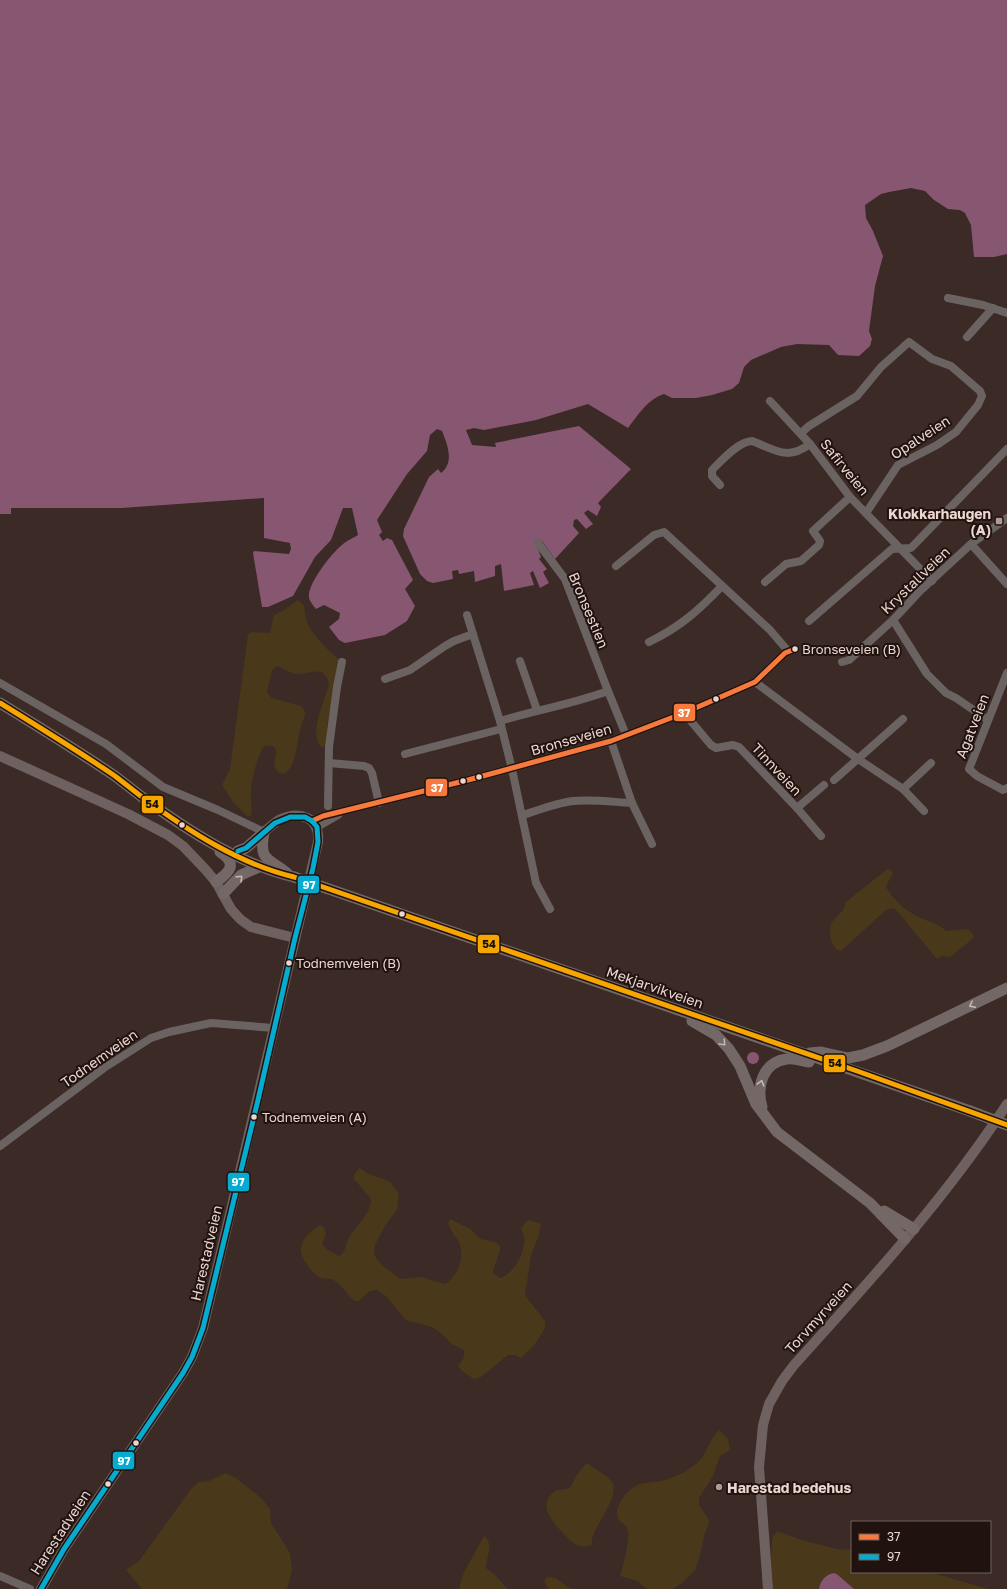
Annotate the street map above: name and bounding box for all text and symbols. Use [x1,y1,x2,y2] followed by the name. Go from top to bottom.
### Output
[887,412,953,462] street label: Opalveien
[817,435,873,499] street label: Safirveien
[888,505,991,538] place label: Klokkarhaugen (A)
[994,516,1004,526] marker: Klokkarhaugen (A)
[877,543,953,617] street label: Krystallveien
[565,570,613,650] street label: Bronsestien
[802,641,901,657] place label: Bronseveien (B)
[790,644,800,654] marker: Bronseveien (B)
[952,691,992,761] street label: Agatveien
[711,694,721,704] unlabelled marker
[673,703,696,722] line badge: 37
[678,706,690,719] text: 37
[529,719,613,759] street label: Bronseveien
[748,739,806,799] street label: Tinnveien
[474,772,484,782] unlabelled marker
[458,776,468,786] unlabelled marker
[425,778,448,797] line badge: 37
[431,781,443,794] text: 37
[141,795,164,814] line badge: 54
[145,797,159,810] text: 54
[177,820,187,830] unlabelled marker
[235,875,243,883] one-way arrow
[297,875,320,894] line badge: 97
[303,878,315,891] text: 97
[397,909,407,919] unlabelled marker
[477,934,500,954] line badge: 54
[482,937,496,950] text: 54
[296,955,401,971] place label: Todnemveien (B)
[284,958,294,968] marker: Todnemveien (B)
[604,962,706,1012] street label: Mekjarvikveien
[969,1000,976,1008] one-way arrow
[57,1025,141,1091] street label: Todnemveien
[718,1038,726,1046] one-way arrow
[823,1054,846,1073] line badge: 54
[828,1056,842,1069] text: 54
[756,1080,765,1087] one-way arrow
[262,1109,367,1125] place label: Todnemveien (A)
[249,1112,259,1122] marker: Todnemveien (A)
[227,1172,250,1192] line badge: 97
[232,1175,244,1188] text: 97
[187,1203,225,1303] street label: Harestadveien
[781,1277,855,1357] street label: Torvmyrveien
[131,1438,141,1448] unlabelled marker
[112,1451,135,1470] line badge: 97
[118,1454,130,1467] text: 97
[103,1479,113,1489] unlabelled marker
[727,1479,851,1496] place label: Harestad bedehus
[714,1482,724,1492] marker: Harestad bedehus
[26,1486,94,1578] street label: Harestadveien
[851,1521,991,1573] legend
[887,1529,900,1544] text: 37
[887,1549,901,1564] text: 97

